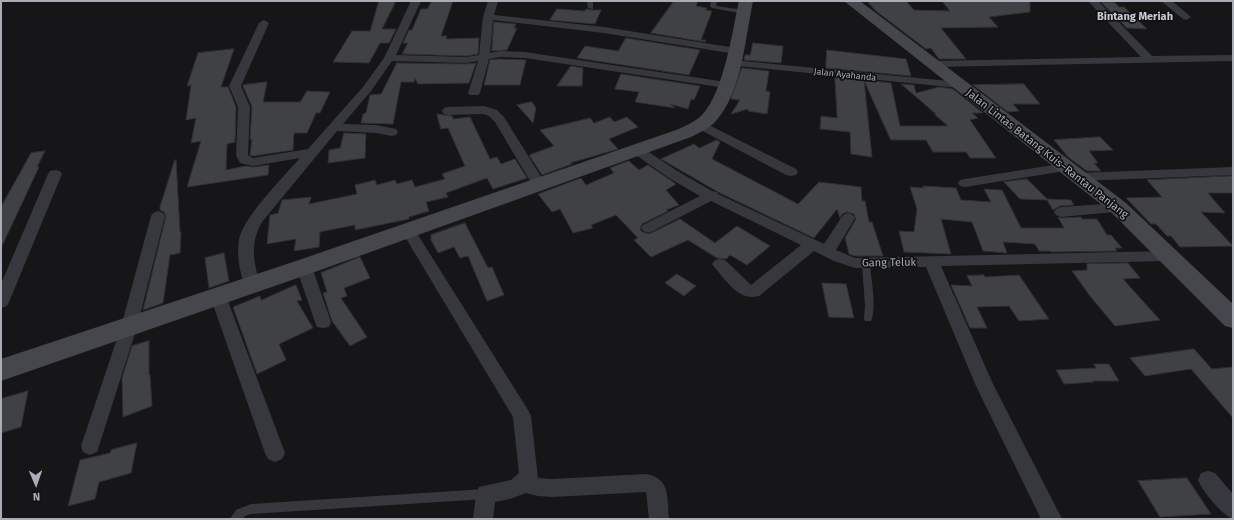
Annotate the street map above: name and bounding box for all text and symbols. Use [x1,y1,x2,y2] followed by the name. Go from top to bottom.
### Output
[1097,10,1173,24] district label: Bintang Meriah
[813,66,877,84] street label: Jalan Ayahanda
[963,86,1131,222] street label: Jalan Lintas Batang Kuis–Rantau Panjang
[862,256,916,270] street label: Gang Teluk
[16,464,56,504] north arrow
[33,490,40,503] text: N

